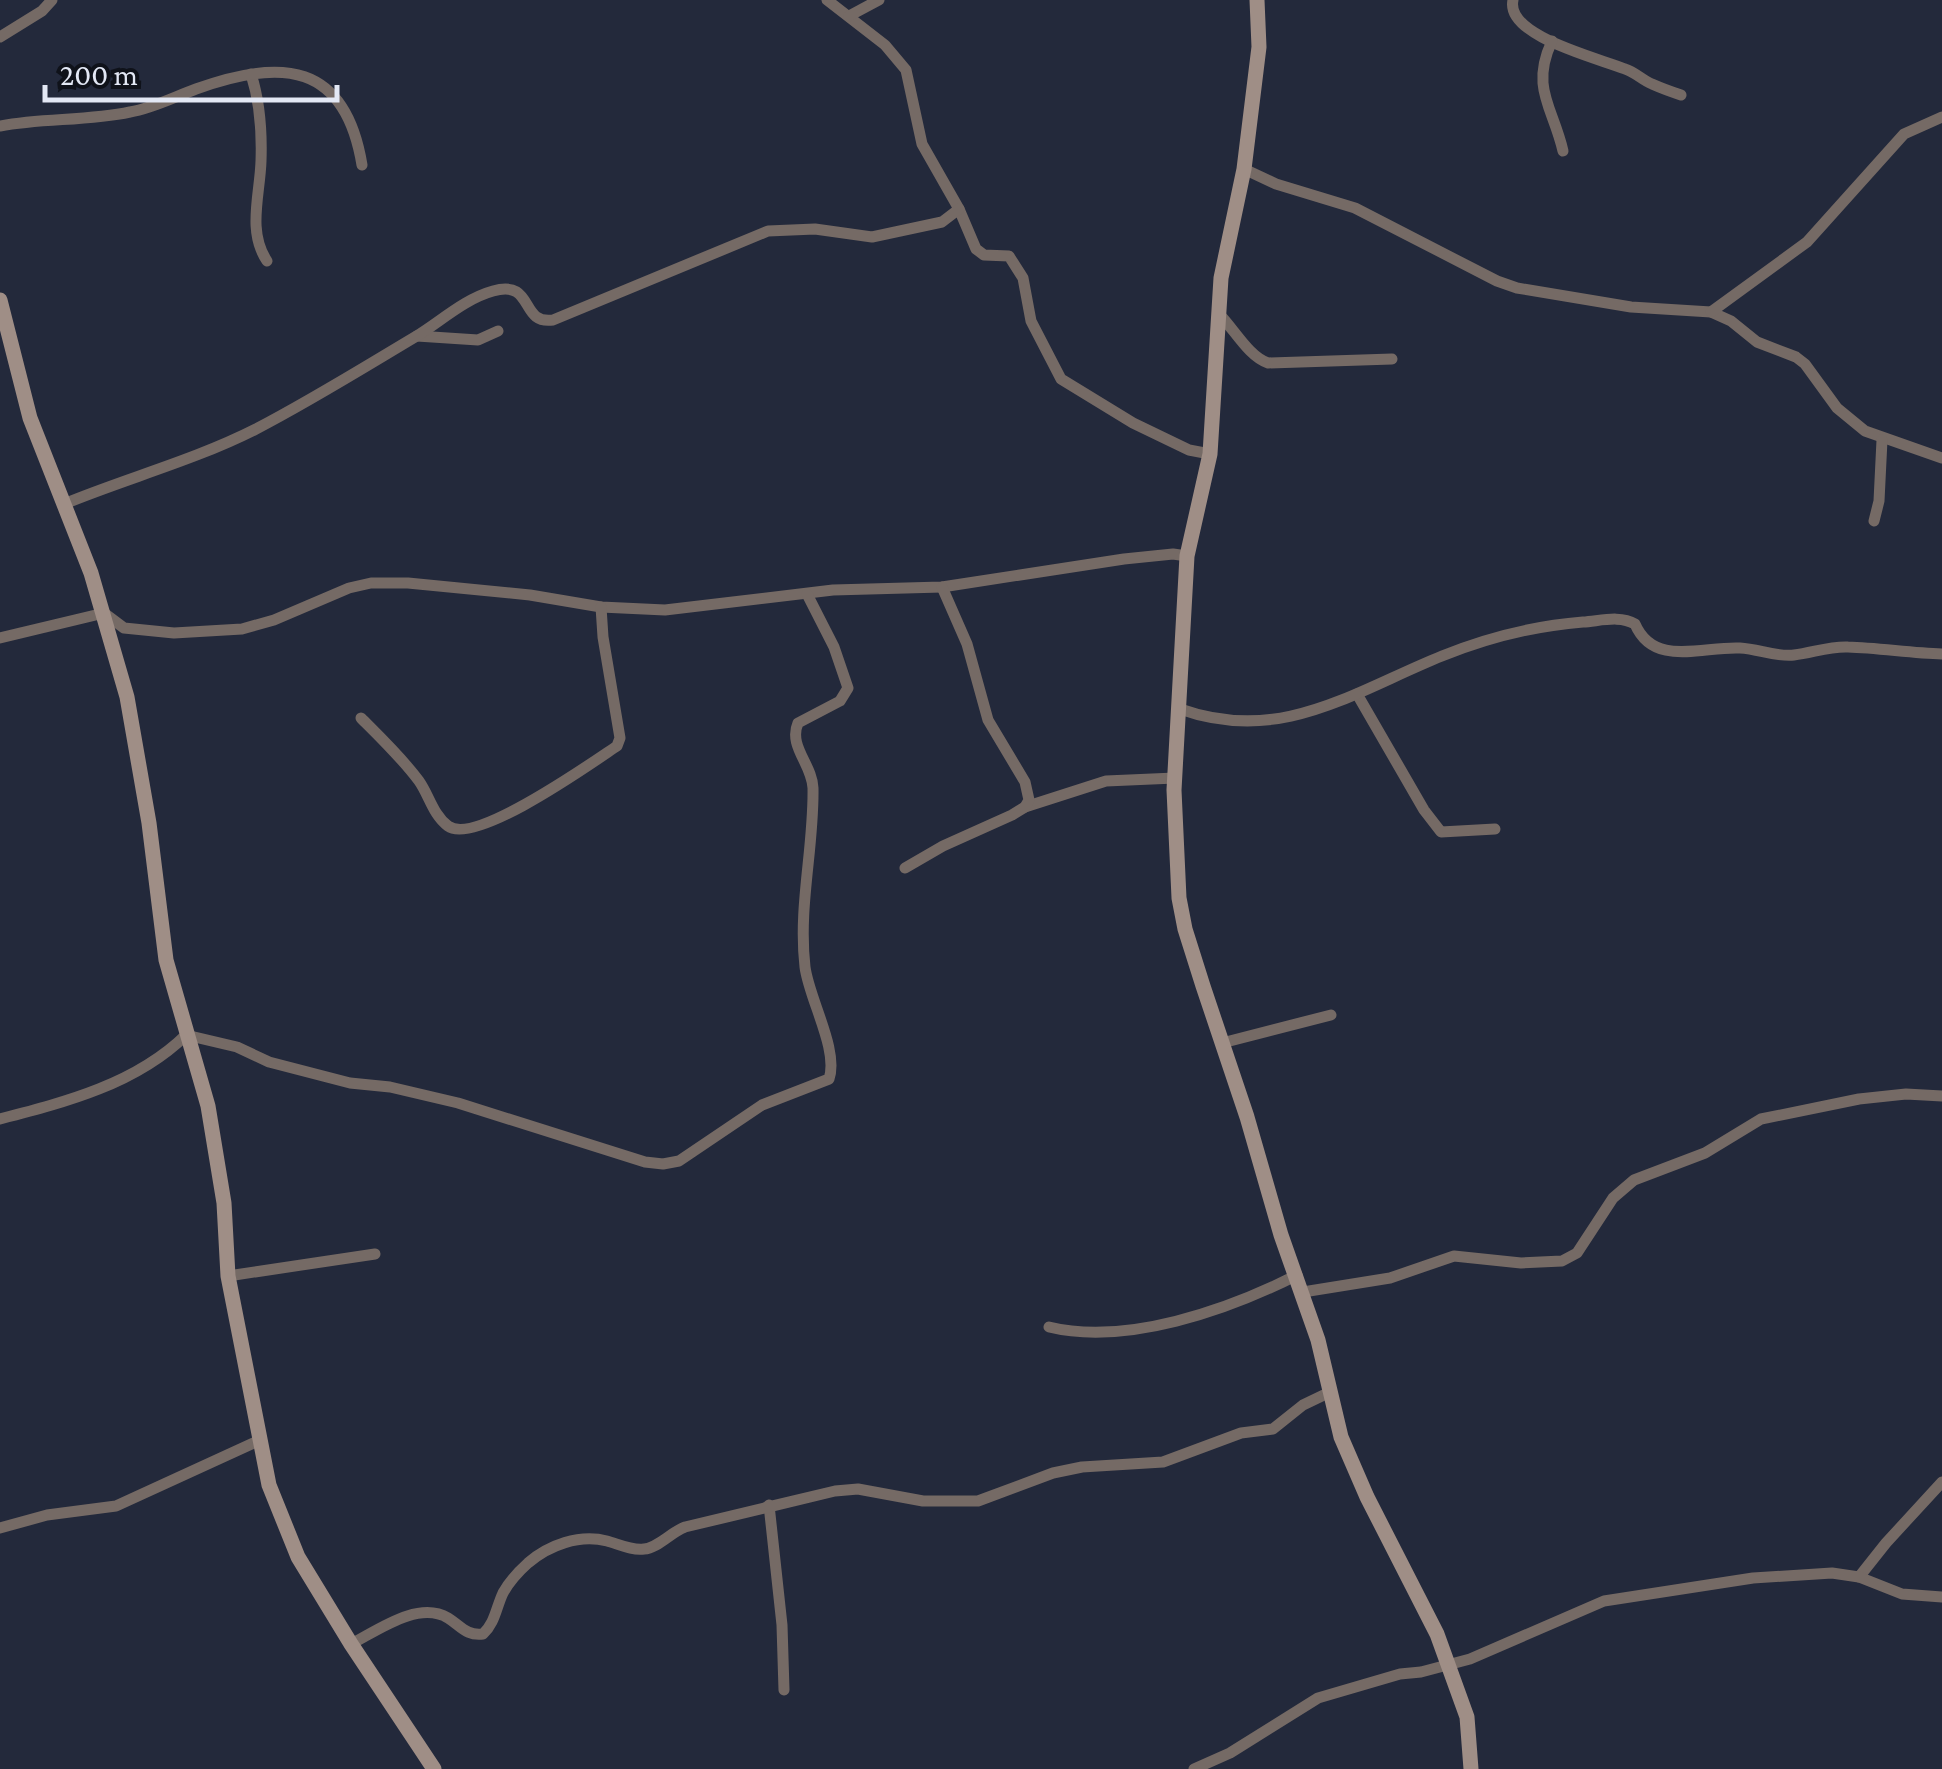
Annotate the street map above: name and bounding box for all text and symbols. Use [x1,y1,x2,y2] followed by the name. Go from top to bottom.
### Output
[45,40,338,102] scale bar
[60,58,138,91] text: 200 m

